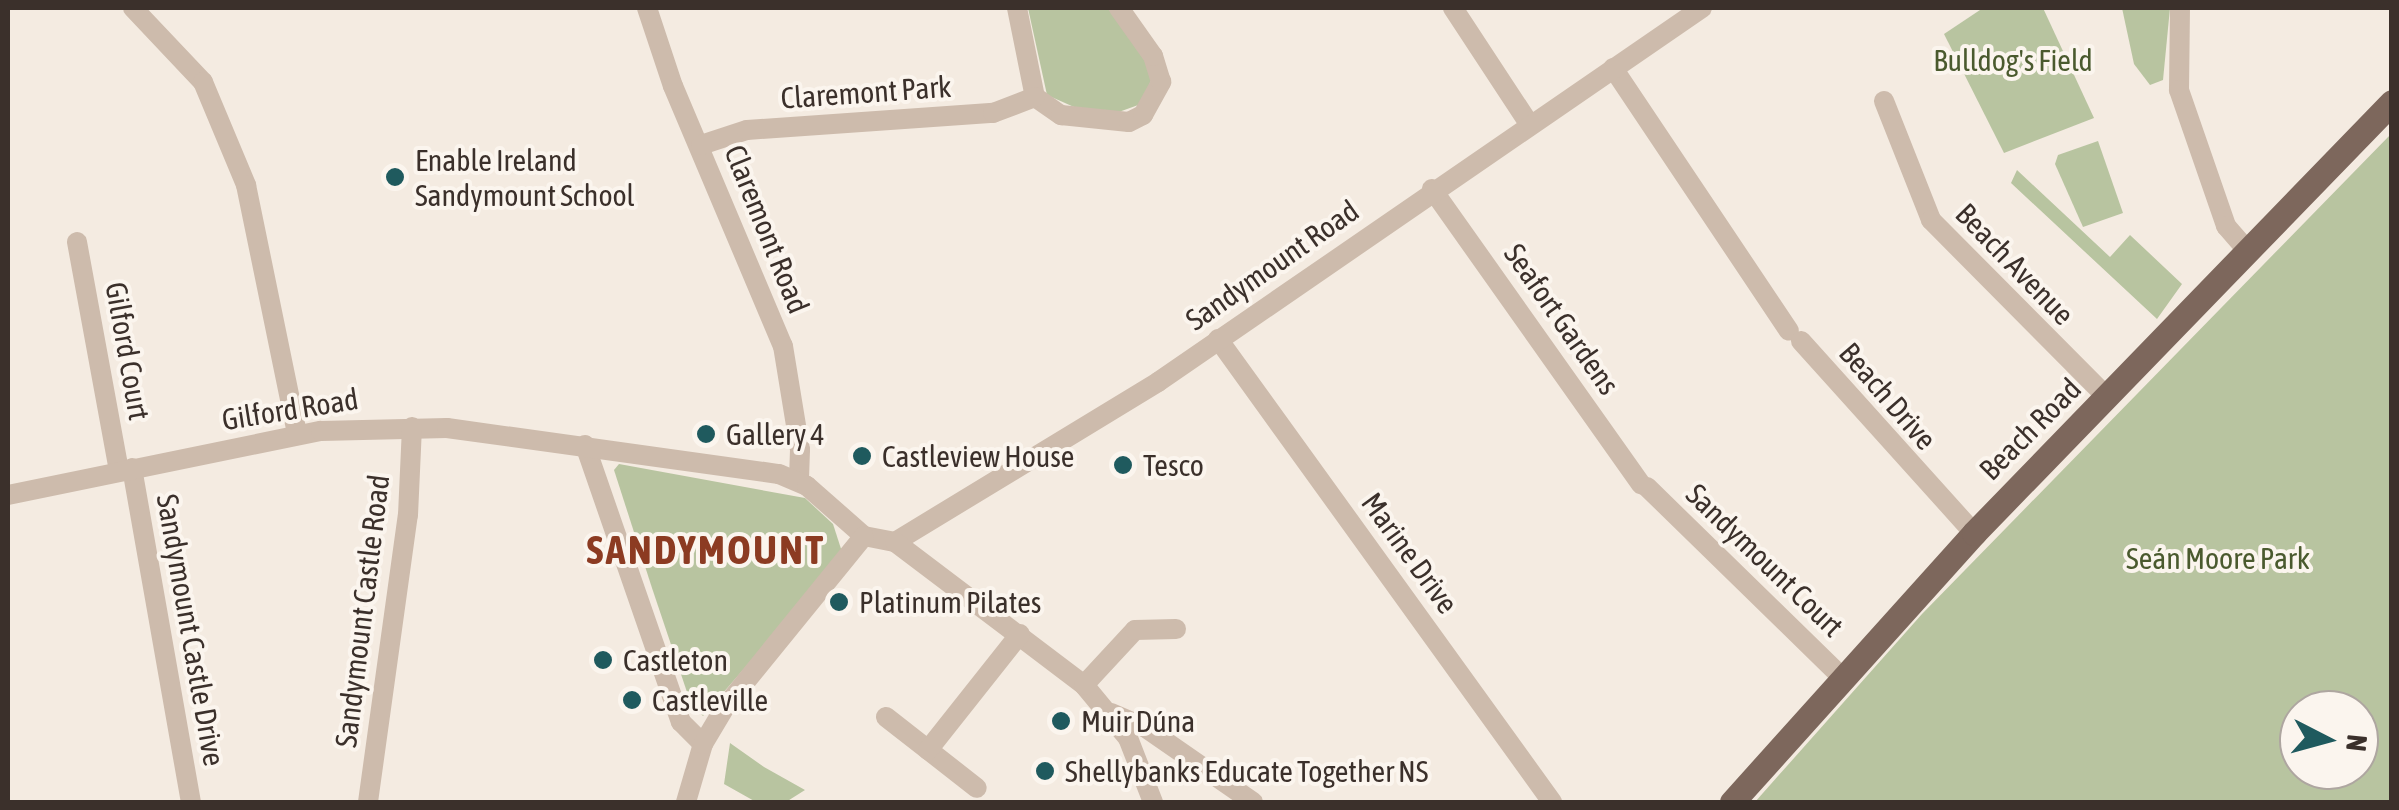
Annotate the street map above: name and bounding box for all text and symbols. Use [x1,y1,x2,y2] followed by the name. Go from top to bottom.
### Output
[1933,42,2093,78] park label: Bulldog's Field
[779,68,953,116] street label: Claremont Park
[717,140,817,318] street label: Claremont Road
[415,142,635,212] place label: Enable Ireland Sandymount School
[384,166,406,188] marker: Enable Ireland Sandymount School
[1179,192,1365,338] street label: Sandymount Road
[1948,196,2082,332] street label: Beach Avenue
[1497,237,1627,401] street label: Seafort Gardens
[98,279,158,423] street label: Gilford Court
[1832,335,1944,457] street label: Beach Drive
[1972,371,2088,487] street label: Beach Road
[219,380,361,438] street label: Gilford Road
[726,416,824,452] place label: Gallery 4
[695,423,717,445] marker: Gallery 4
[882,438,1074,474] place label: Castleview House
[851,445,873,467] marker: Castleview House
[1143,447,1204,483] place label: Tesco
[1112,454,1134,476] marker: Tesco
[327,473,397,749] street label: Sandymount Castle Road
[1679,476,1851,644] street label: Sandymount Court
[1354,486,1466,620] street label: Marine Drive
[149,491,233,769] street label: Sandymount Castle Drive
[587,526,825,574] district label: SANDYMOUNT
[2126,540,2310,576] park label: Seán Moore Park
[859,584,1041,620] place label: Platinum Pilates
[828,591,850,613] marker: Platinum Pilates
[623,642,728,678] place label: Castleton
[592,649,614,671] marker: Castleton
[652,682,768,718] place label: Castleville
[621,689,643,711] marker: Castleville
[2279,690,2379,790] north arrow
[1081,703,1195,739] place label: Muir Dúna
[1050,710,1072,732] marker: Muir Dúna
[2340,733,2374,753] text: N
[1065,753,1428,789] place label: Shellybanks Educate Together NS
[1034,760,1056,782] marker: Shellybanks Educate Together NS

